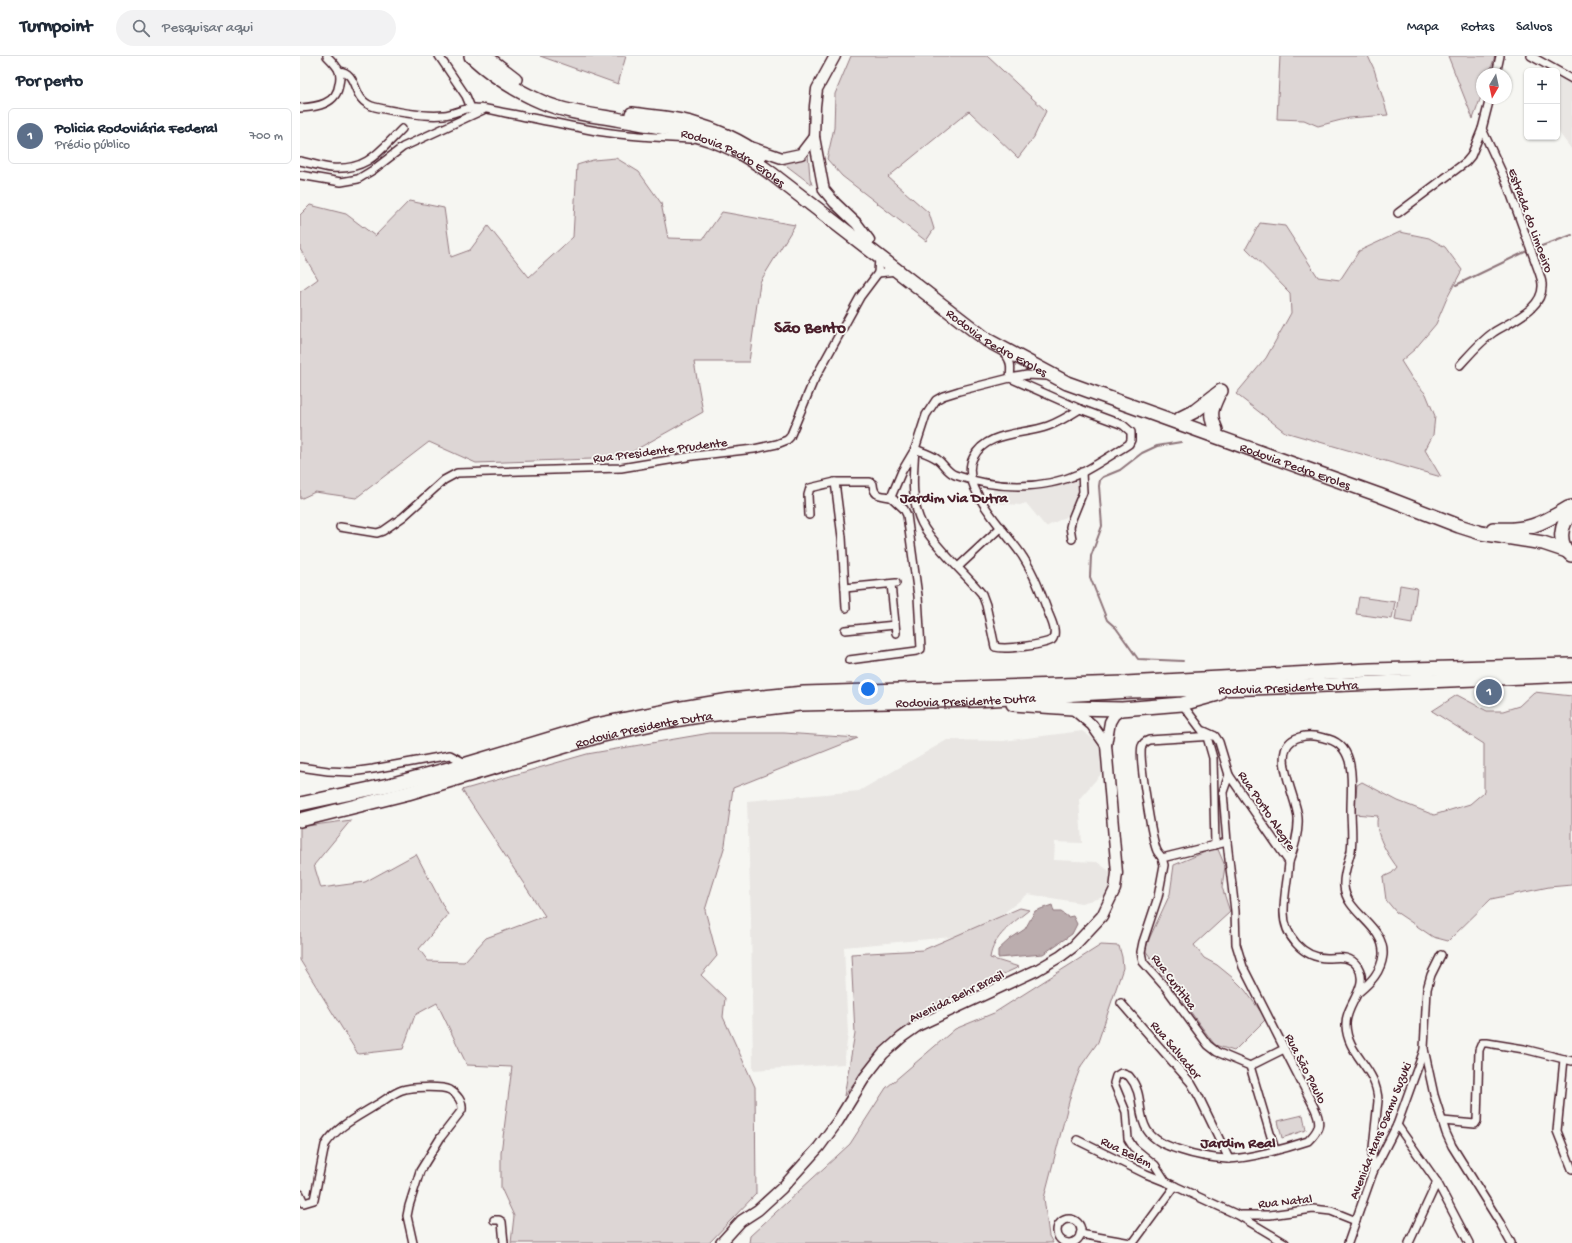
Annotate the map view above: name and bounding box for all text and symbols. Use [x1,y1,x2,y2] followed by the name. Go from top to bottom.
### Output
[116,10,396,46] search box
[20,16,92,39] text: Turnpoint
[130,17,152,39] icon: search
[162,19,253,37] text: Pesquisar aqui
[1407,19,1439,36] text: Mapa
[1461,19,1494,36] text: Rotas
[1516,19,1552,36] text: Salvos
[1476,68,1512,104] north arrow
[1524,68,1560,140] map controls
[1524,68,1560,104] button: +
[16,72,83,92] text: Por perto
[1524,104,1560,140] button: −
[55,120,218,138] text: Policia Rodoviária Federal
[679,127,788,192] street label: Rodovia Pedro Eroles
[27,129,33,144] text: 1
[249,129,283,144] text: 700 m
[55,138,130,153] text: Prédio público
[1504,167,1556,275] street label: Estrada do Limoeiro
[942,306,1050,382] street label: Rodovia Pedro Eroles
[774,319,846,339] district label: São Bento
[592,436,729,467] street label: Rua Presidente Prudente
[1237,441,1353,495] street label: Rodovia Pedro Eroles
[899,490,1009,508] district label: Jardim Via Dutra
[1476,677,1502,707] pin: 1
[858,679,878,699] your location
[1218,679,1360,699] street label: Rodovia Presidente Dutra
[895,691,1037,712] street label: Rodovia Presidente Dutra
[574,709,714,753] street label: Rodovia Presidente Dutra
[1234,769,1298,854] street label: Rua Porto Alegre
[1147,952,1199,1014] street label: Rua Curitiba
[907,968,1007,1027] street label: Avenida Behr Brasil
[1146,1019,1205,1084] street label: Rua Salvador
[1281,1032,1329,1107] street label: Rua São Paulo
[1347,1060,1416,1202] street label: Avenida Hans Osamu Suzuki
[1098,1134,1154,1172] street label: Rua Belém
[1199,1135,1276,1153] district label: Jardim Real
[1257,1192,1313,1213] street label: Rua Natal

